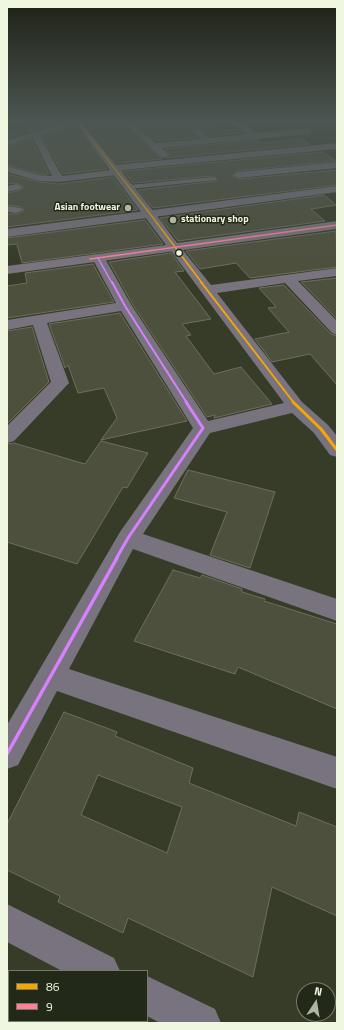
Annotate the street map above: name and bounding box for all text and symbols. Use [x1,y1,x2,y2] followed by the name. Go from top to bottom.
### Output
[54,202,120,214] place label: Asian footwear
[123,203,133,213] marker: Asian footwear
[181,214,249,226] place label: stationary shop
[168,215,178,225] marker: stationary shop
[174,248,184,258] unlabelled marker
[8,970,148,1022] legend
[46,977,59,996] text: 86
[296,982,336,1022] north arrow
[313,983,324,1000] text: N
[46,997,53,1016] text: 9

